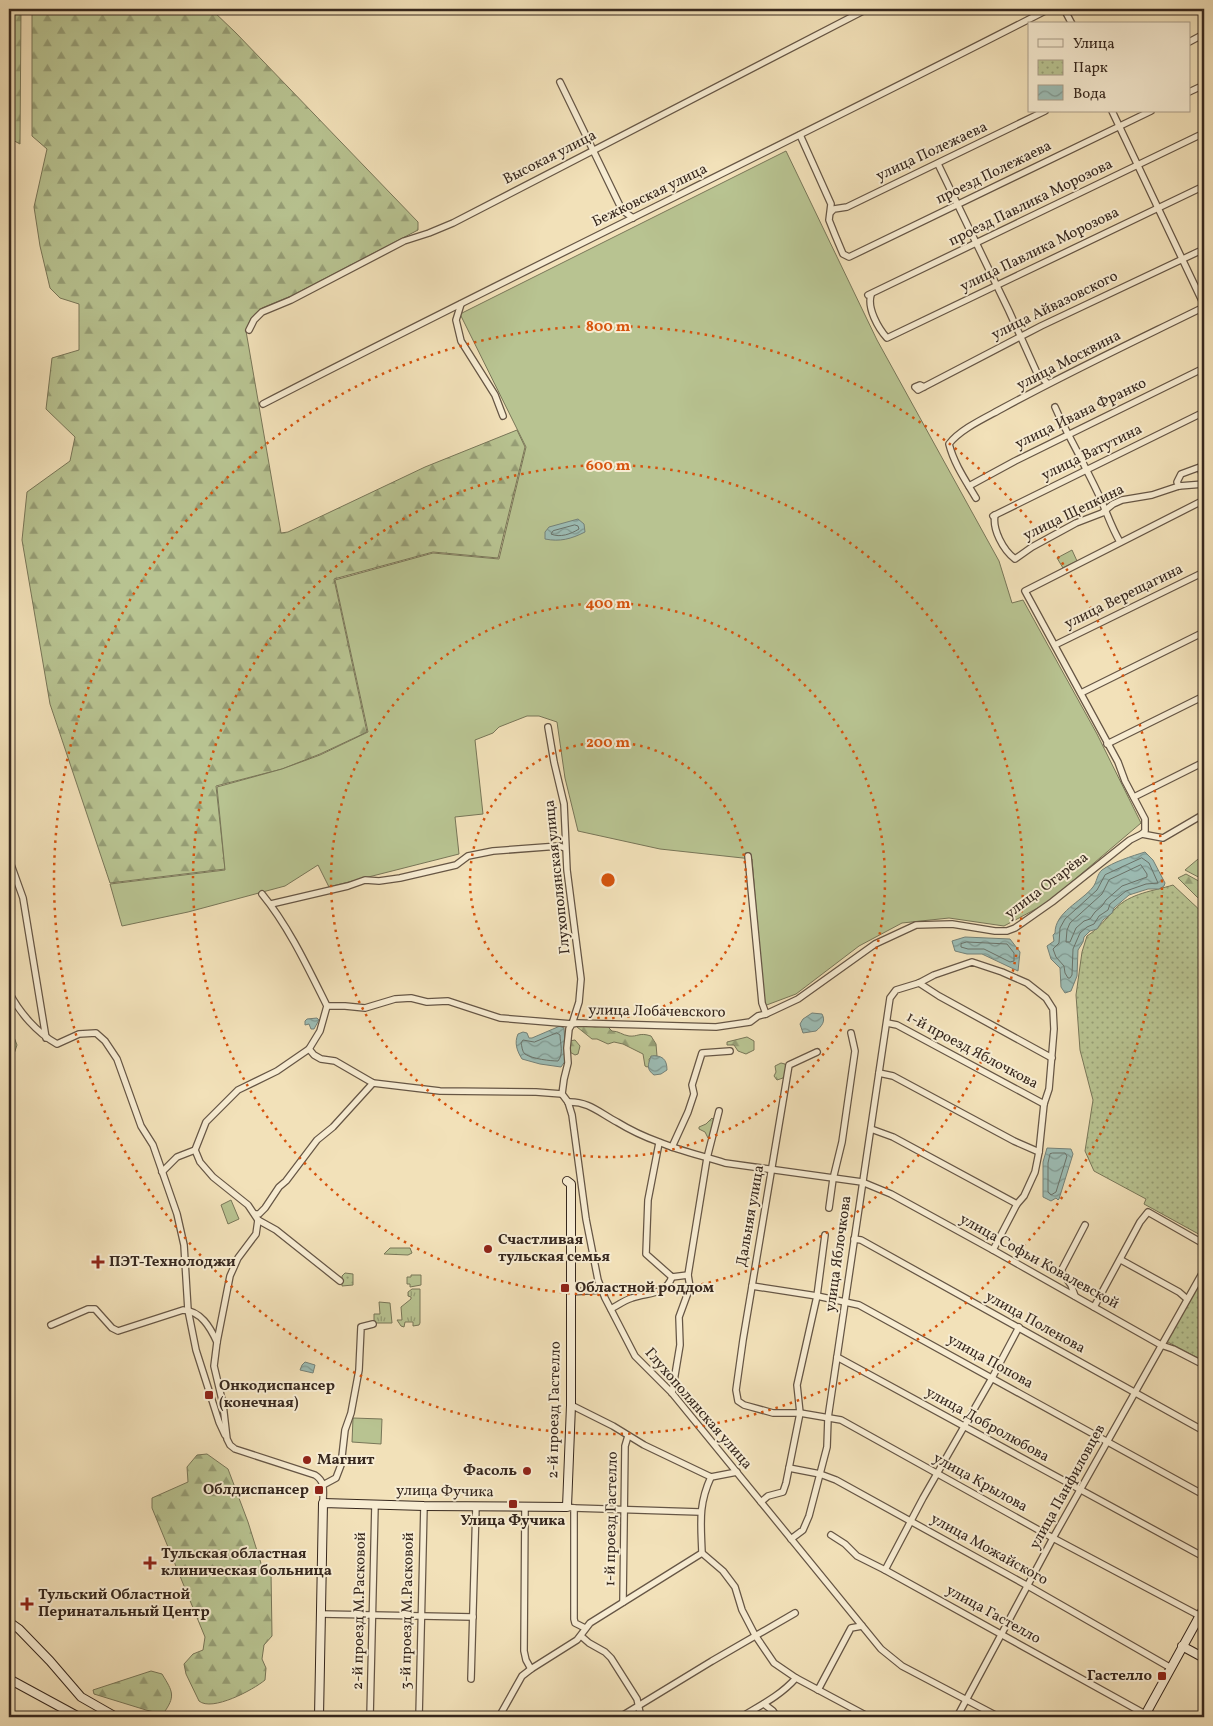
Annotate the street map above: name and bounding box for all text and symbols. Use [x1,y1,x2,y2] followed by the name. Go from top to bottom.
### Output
[1028,22,1190,112] legend
[1073,34,1115,55] text: Улица
[1073,58,1108,79] text: Парк
[1073,84,1106,105] text: Вода
[873,117,991,187] street label: улица Полежаева
[500,125,600,191] street label: Высокая улица
[933,136,1055,210] street label: проезд Полежаева
[945,154,1117,252] street label: проезд Павлика Морозова
[589,159,711,233] street label: Бежковская улица
[957,202,1123,298] street label: улица Павлика Морозова
[988,266,1122,346] street label: улица Айвазовского
[586,317,631,338] text: 800 m
[1013,326,1125,396] street label: улица Москвина
[1012,373,1150,455] street label: улица Ивана Франко
[1038,419,1146,487] street label: улица Ватутина
[586,456,631,477] text: 600 m
[1020,479,1128,547] street label: улица Щепкина
[1061,559,1187,635] street label: улица Верещагина
[586,594,631,615] text: 400 m
[586,733,630,754] text: 200 m
[539,799,577,955] street label: Глухополянская улица
[1001,847,1093,925] street label: улица Огарёва
[599,871,617,889] centre of rings
[588,1000,726,1024] street label: улица Лобачевского
[902,1007,1042,1095] street label: 1-й проезд Яблочкова
[732,1164,770,1268] street label: Дальняя улица
[820,1194,858,1314] street label: улица Яблочкова
[955,1209,1123,1315] street label: улица Софьи Ковалевской
[498,1230,611,1268] place label: Счастливая тульская семья
[482,1243,494,1255] marker: Счастливая тульская семья
[109,1252,236,1273] place label: ПЭТ-Технолоджи
[91,1255,105,1269] marker: ПЭТ-Технолоджи
[575,1278,714,1299] place label: Областной роддом
[559,1282,571,1294] marker: Областной роддом
[981,1287,1089,1359] street label: улица Поленова
[943,1330,1037,1394] street label: улица Попова
[543,1341,567,1479] street label: 2-й проезд Гастелло
[639,1344,757,1474] street label: Глухополянская улица
[219,1376,335,1414] place label: Онкодиспансер (конечная)
[921,1382,1053,1468] street label: улица Добролюбова
[203,1389,215,1401] marker: Онкодиспансер (конечная)
[1025,1421,1111,1553] street label: улица Панфиловцев
[929,1448,1031,1518] street label: улица Крылова
[317,1450,375,1471] place label: Магнит
[600,1451,624,1587] street label: 1-й проезд Гастелло
[301,1454,313,1466] marker: Магнит
[463,1461,517,1482] place label: Фасоль
[521,1465,533,1477] marker: Фасоль
[203,1480,309,1501] place label: Облдиспансер
[396,1481,494,1503] street label: улица Фучика
[313,1484,325,1496] marker: Облдиспансер
[507,1498,519,1510] marker: Улица Фучика
[926,1509,1052,1591] street label: улица Можайского
[461,1511,565,1532] place label: Улица Фучика
[348,1532,372,1690] street label: 2-й проезд М.Расковой
[396,1532,420,1690] street label: 3-й проезд М.Расковой
[161,1544,332,1582] place label: Тульская областная клиническая больница
[143,1556,157,1570] marker: Тульская областная клиническая больница
[942,1580,1044,1650] street label: улица Гастелло
[38,1585,210,1623] place label: Тульский Областной Перинатальный Центр
[20,1597,34,1611] marker: Тульский Областной Перинатальный Центр
[1087,1666,1152,1687] place label: Гастелло
[1156,1670,1168,1682] marker: Гастелло

